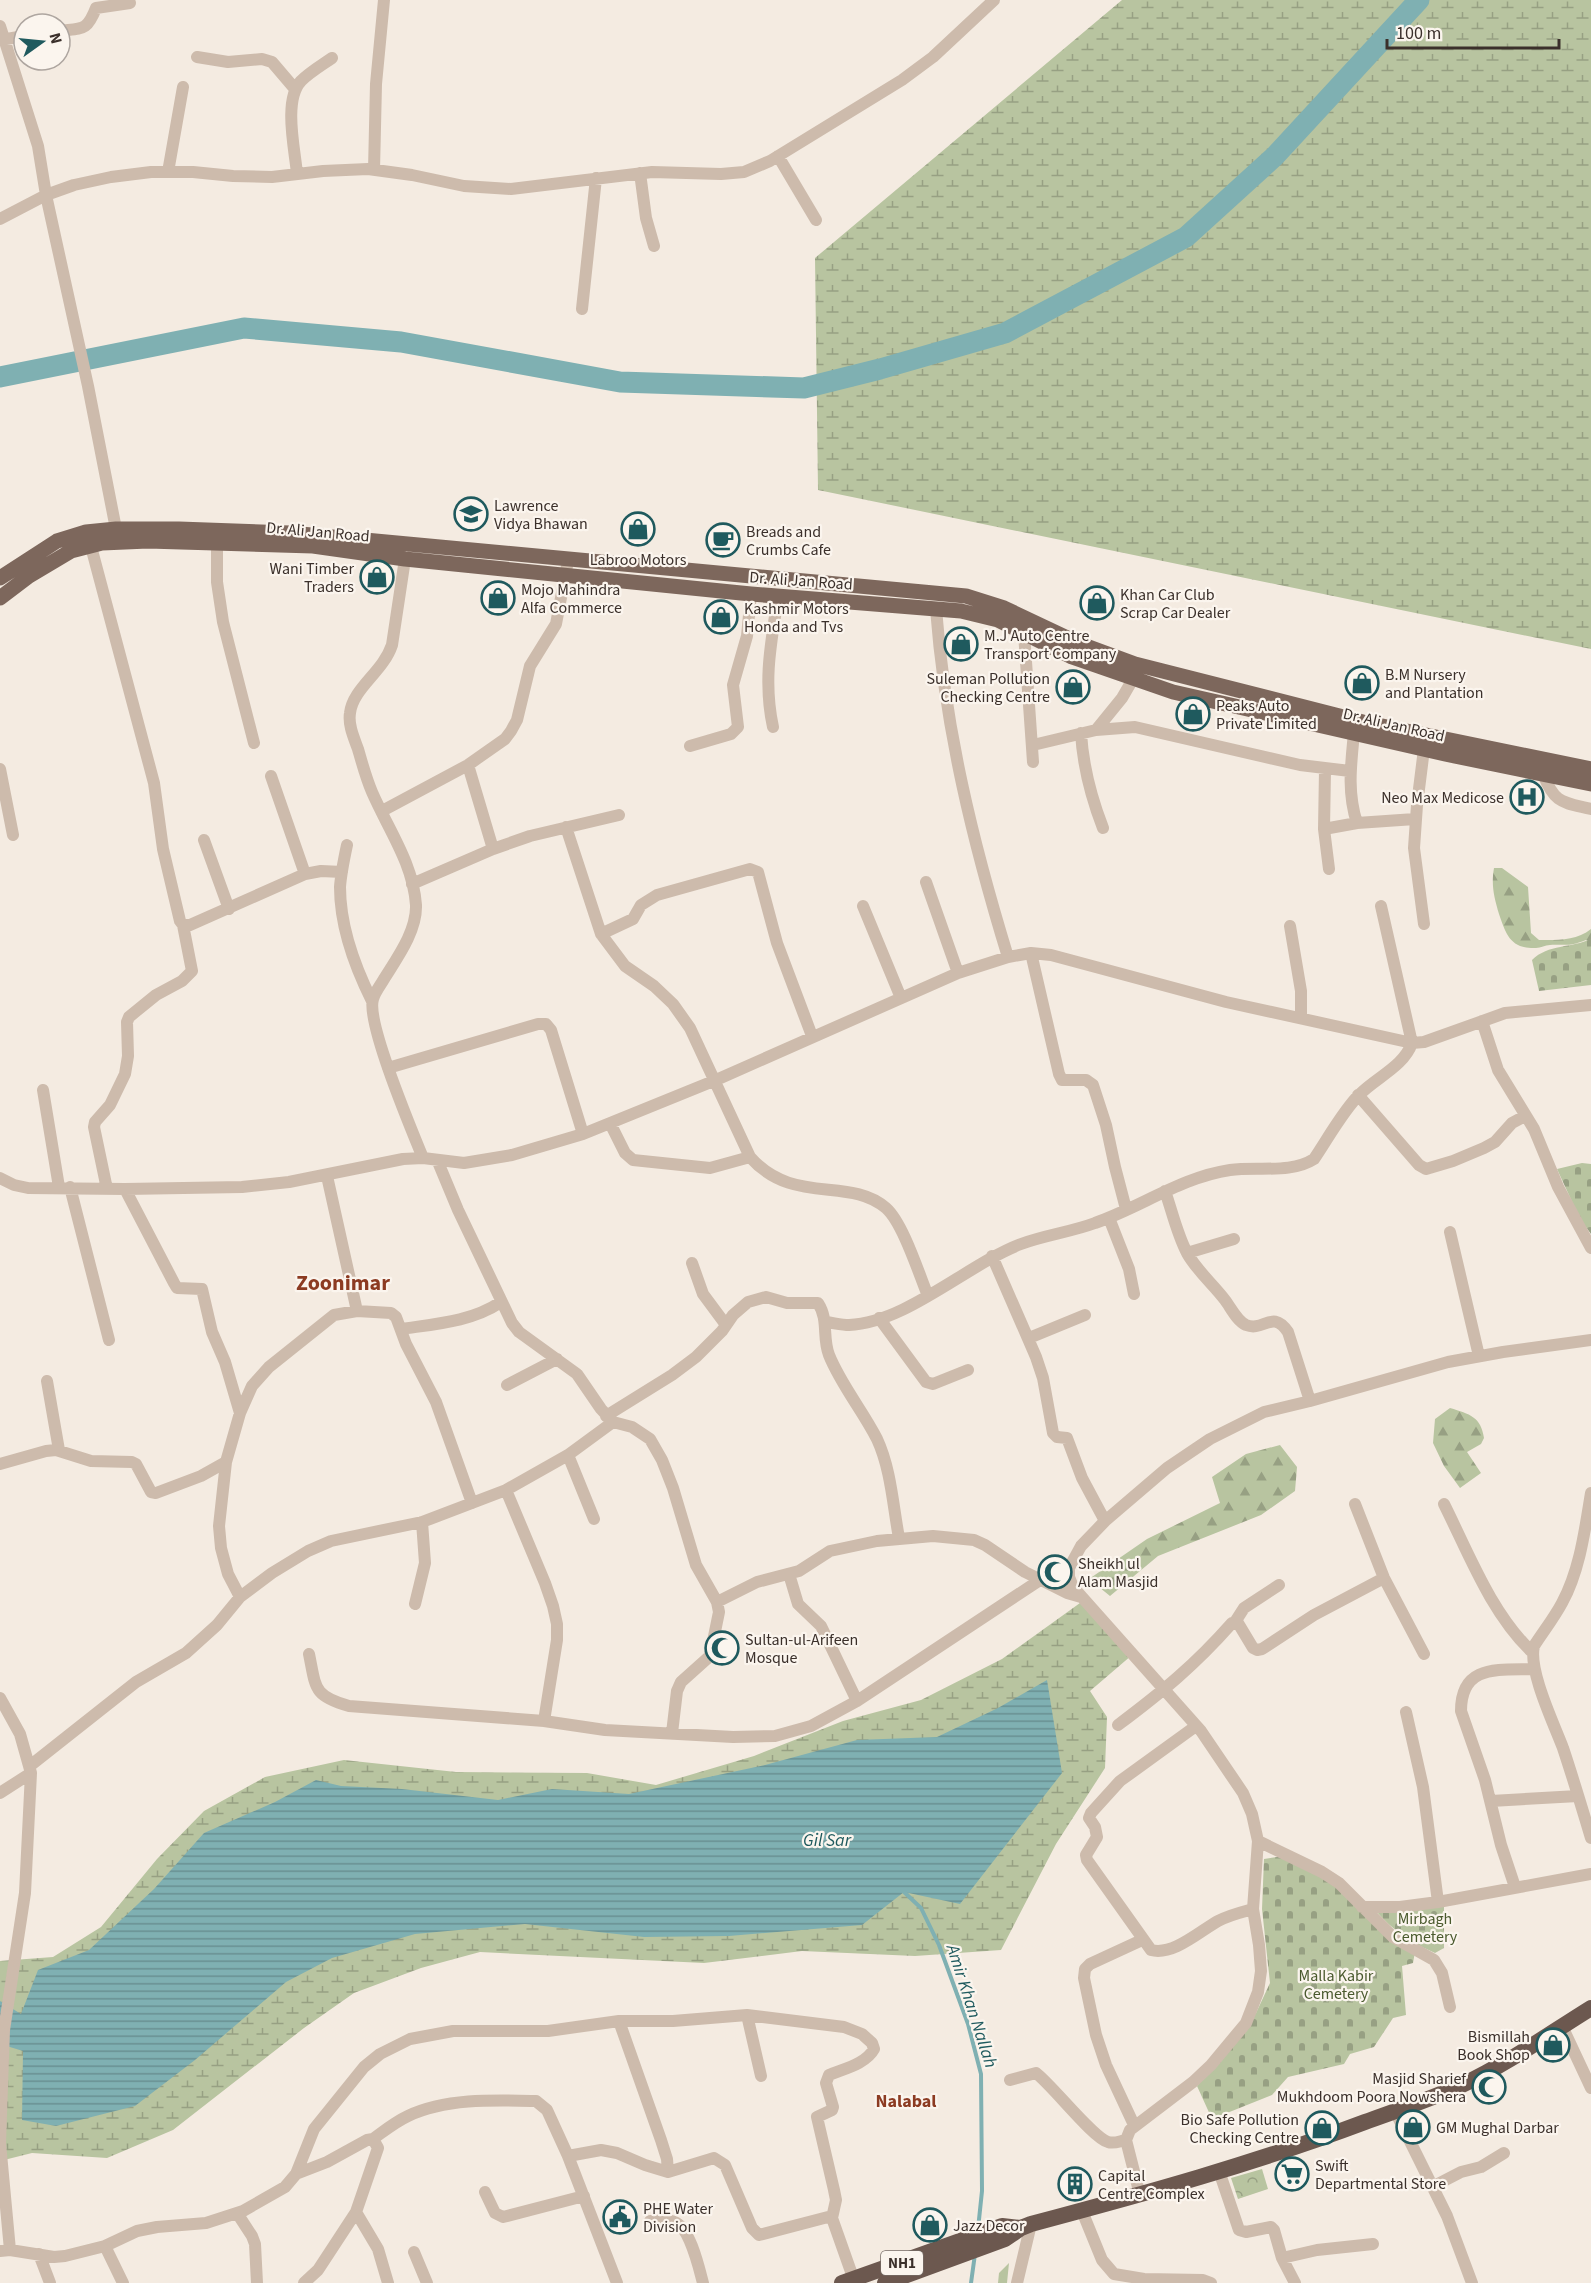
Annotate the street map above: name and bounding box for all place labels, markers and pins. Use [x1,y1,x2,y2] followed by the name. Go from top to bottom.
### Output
[494,495,588,535] place label: Lawrence Vidya Bhawan
[453,496,489,532] school or university icon: Lawrence Vidya Bhawan
[620,511,656,547] shop icon: Labroo Motors
[746,521,831,561] place label: Breads and Crumbs Cafe
[705,522,741,558] cafe icon: Breads and Crumbs Cafe
[590,549,687,571] place label: Labroo Motors
[270,558,354,598] place label: Wani Timber Traders
[359,559,395,595] shop icon: Wani Timber Traders
[521,579,622,619] place label: Mojo Mahindra Alfa Commerce
[480,580,516,616] shop icon: Mojo Mahindra Alfa Commerce
[1120,584,1231,624] place label: Khan Car Club Scrap Car Dealer
[1079,585,1115,621] shop icon: Khan Car Club Scrap Car Dealer
[744,598,849,638] place label: Kashmir Motors Honda and Tvs
[703,599,739,635] shop icon: Kashmir Motors Honda and Tvs
[984,625,1117,665] place label: M.J Auto Centre Transport Company
[943,626,979,662] shop icon: M.J Auto Centre Transport Company
[1385,664,1484,704] place label: B.M Nursery and Plantation
[1344,665,1380,701] shop icon: B.M Nursery and Plantation
[926,668,1050,708] place label: Suleman Pollution Checking Centre
[1055,669,1091,705] shop icon: Suleman Pollution Checking Centre
[1216,695,1317,735] place label: Peaks Auto Private Limited
[1175,696,1211,732] shop icon: Peaks Auto Private Limited
[1509,779,1545,815] hospital icon: Neo Max Medicose
[1381,787,1504,809] place label: Neo Max Medicose
[1078,1553,1158,1593] place label: Sheikh ul Alam Masjid
[1037,1554,1073,1590] mosque icon: Sheikh ul Alam Masjid
[745,1629,858,1669] place label: Sultan-ul-Arifeen Mosque
[704,1630,740,1666] mosque icon: Sultan-ul-Arifeen Mosque
[1457,2026,1530,2066] place label: Bismillah Book Shop
[1535,2027,1571,2063] shop icon: Bismillah Book Shop
[1277,2068,1467,2108] place label: Masjid Sharief Mukhdoom Poora Nowshera
[1471,2069,1507,2105] mosque icon: Masjid Sharief Mukhdoom Poora Nowshera
[1181,2109,1299,2149] place label: Bio Safe Pollution Checking Centre
[1395,2109,1431,2145] shop icon: GM Mughal Darbar
[1304,2110,1340,2146] shop icon: Bio Safe Pollution Checking Centre
[1436,2117,1559,2139] place label: GM Mughal Darbar
[1315,2155,1446,2195] place label: Swift Departmental Store
[1274,2156,1310,2192] supermarket icon: Swift Departmental Store
[1098,2165,1205,2205] place label: Capital Centre Complex
[1057,2166,1093,2202] building icon: Capital Centre Complex
[643,2198,713,2238] place label: PHE Water Division
[602,2199,638,2235] public building icon: PHE Water Division
[912,2207,948,2243] shop icon: Jazz Decor
[953,2215,1025,2237] place label: Jazz Decor

